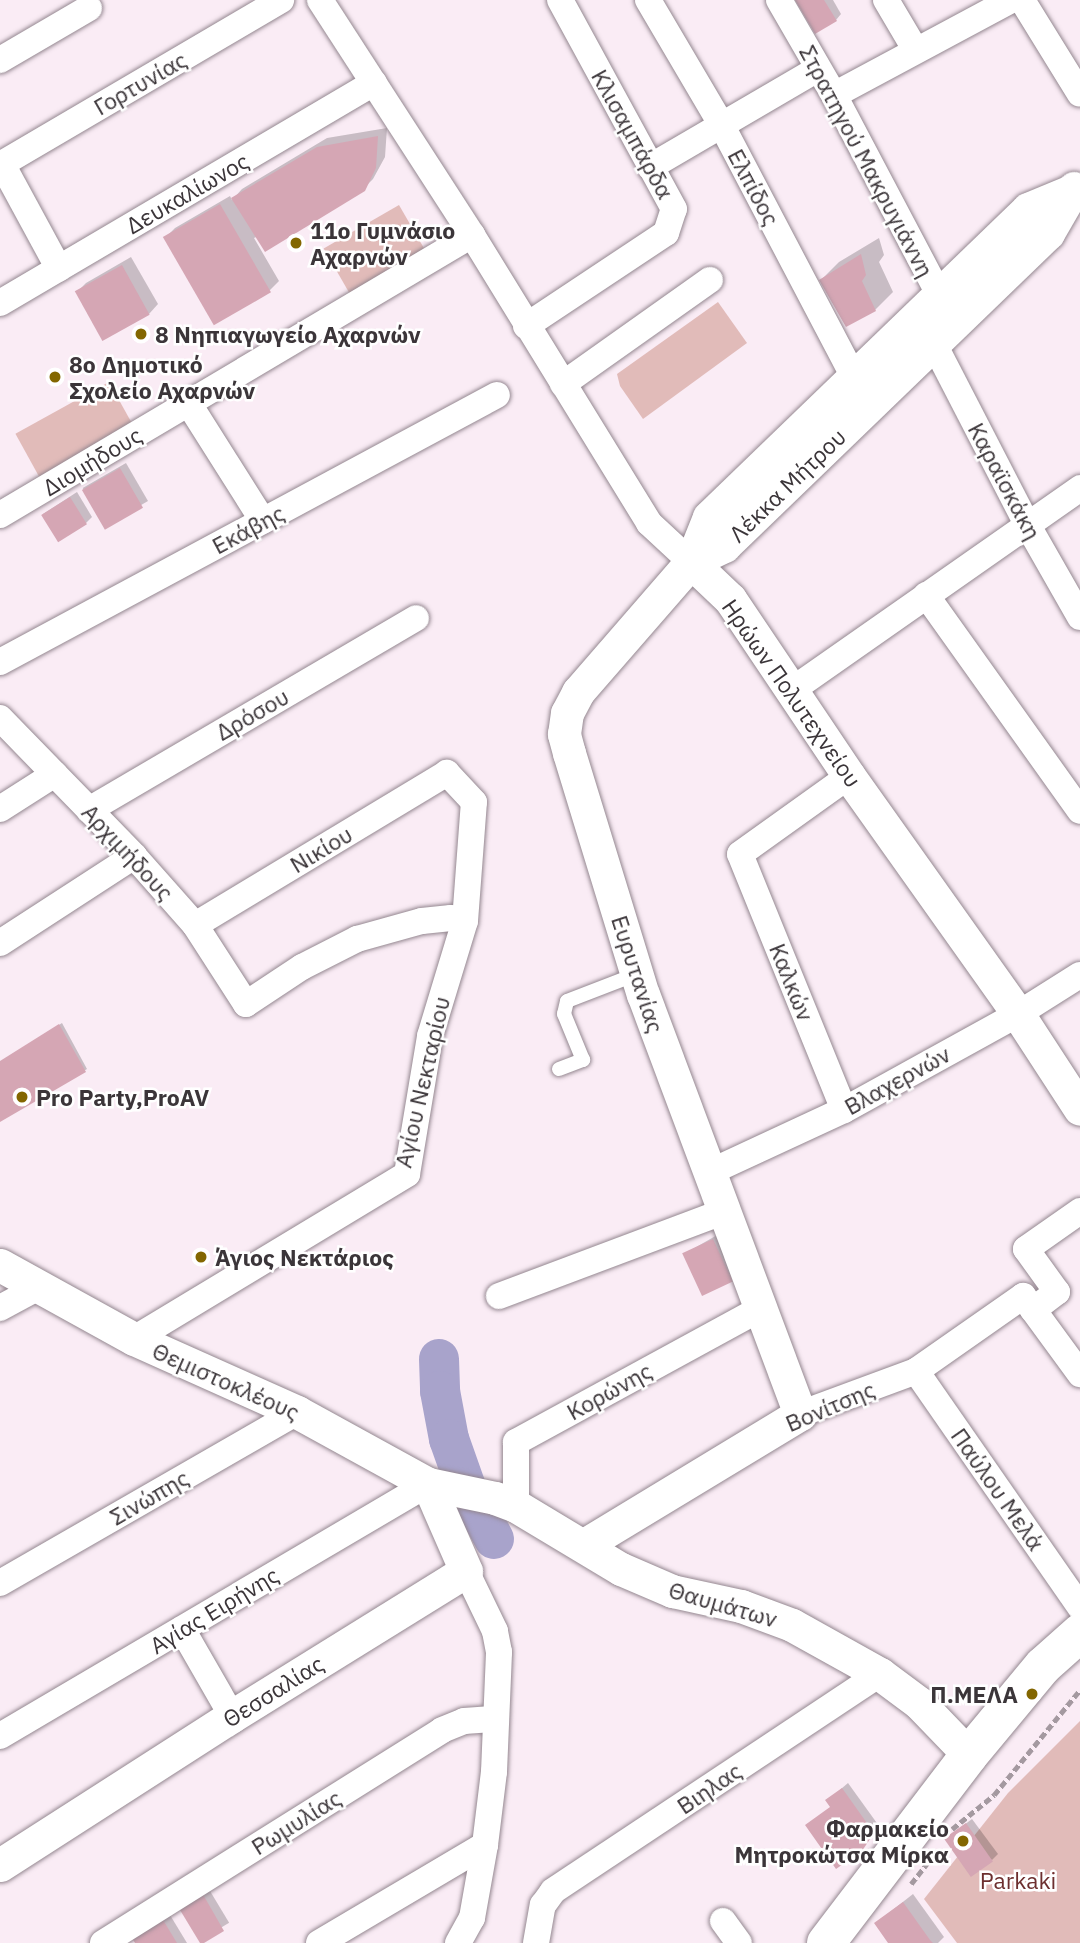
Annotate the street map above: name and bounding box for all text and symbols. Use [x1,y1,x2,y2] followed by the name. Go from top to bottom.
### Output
[794,40,940,282] street label: Στρατηγού Μακρυγιάννη
[89,45,191,121] street label: Γορτυνίας
[586,64,680,204] street label: Κλισαμπάρδα
[722,144,786,230] street label: Ελπίδος
[121,147,253,239] street label: Δευκαλίωνος
[310,216,455,270] place label: 11ο Γυμνάσιο Αχαρνών
[288,235,304,251] marker: 11ο Γυμνάσιο Αχαρνών
[155,320,421,348] place label: 8 Νηπιαγωγείο Αχαρνών
[133,326,149,342] marker: 8 Νηπιαγωγείο Αχαρνών
[69,350,255,404] place label: 8ο Δημοτικό Σχολείο Αχαρνών
[47,369,63,385] marker: 8ο Δημοτικό Σχολείο Αχαρνών
[963,418,1047,544] street label: Καραϊσκάκη
[37,421,147,501] street label: Διομήδους
[723,423,851,547] street label: Λέκκα Μήτρου
[207,499,289,559] street label: Εκάβης
[717,594,867,792] street label: Ηρώων Πολυτεχνείου
[211,682,293,746] street label: Δρόσου
[76,798,180,906] street label: Αρχιμήδους
[285,820,357,878] street label: Νικίου
[606,912,670,1036] street label: Ευρυτανίας
[764,939,820,1025] street label: Καλκών
[389,994,455,1170] street label: Αγίου Νεκταρίου
[839,1040,955,1120] street label: Βλαχερνών
[36,1083,209,1111] place label: Pro Party,ProAV
[14,1089,30,1105] marker: Pro Party,ProAV
[215,1243,394,1271] place label: Άγιος Νεκτάριος
[193,1249,209,1265] marker: Άγιος Νεκτάριος
[148,1336,304,1426] street label: Θεμιστοκλέους
[562,1356,656,1426] street label: Κορώνης
[781,1375,879,1437] street label: Βονίτσης
[946,1423,1050,1555] street label: Παύλου Μελά
[105,1463,193,1531] street label: Σινώπης
[145,1561,283,1659] street label: Αγίας Ειρήνης
[666,1575,780,1633] street label: Θαυμάτων
[218,1649,328,1733] street label: Θεσσαλίας
[930,1680,1018,1708] place label: Π.ΜΕΛΑ
[1024,1686,1040,1702] marker: Π.ΜΕΛΑ
[671,1756,747,1820] street label: Βιηλας
[246,1784,346,1860] street label: Ρωμυλίας
[735,1814,949,1868] place label: Φαρμακείο Μητροκώτσα Μίρκα
[955,1833,971,1849] marker: Φαρμακείο Μητροκώτσα Μίρκα
[980,1866,1056,1894] park label: Parkaki

